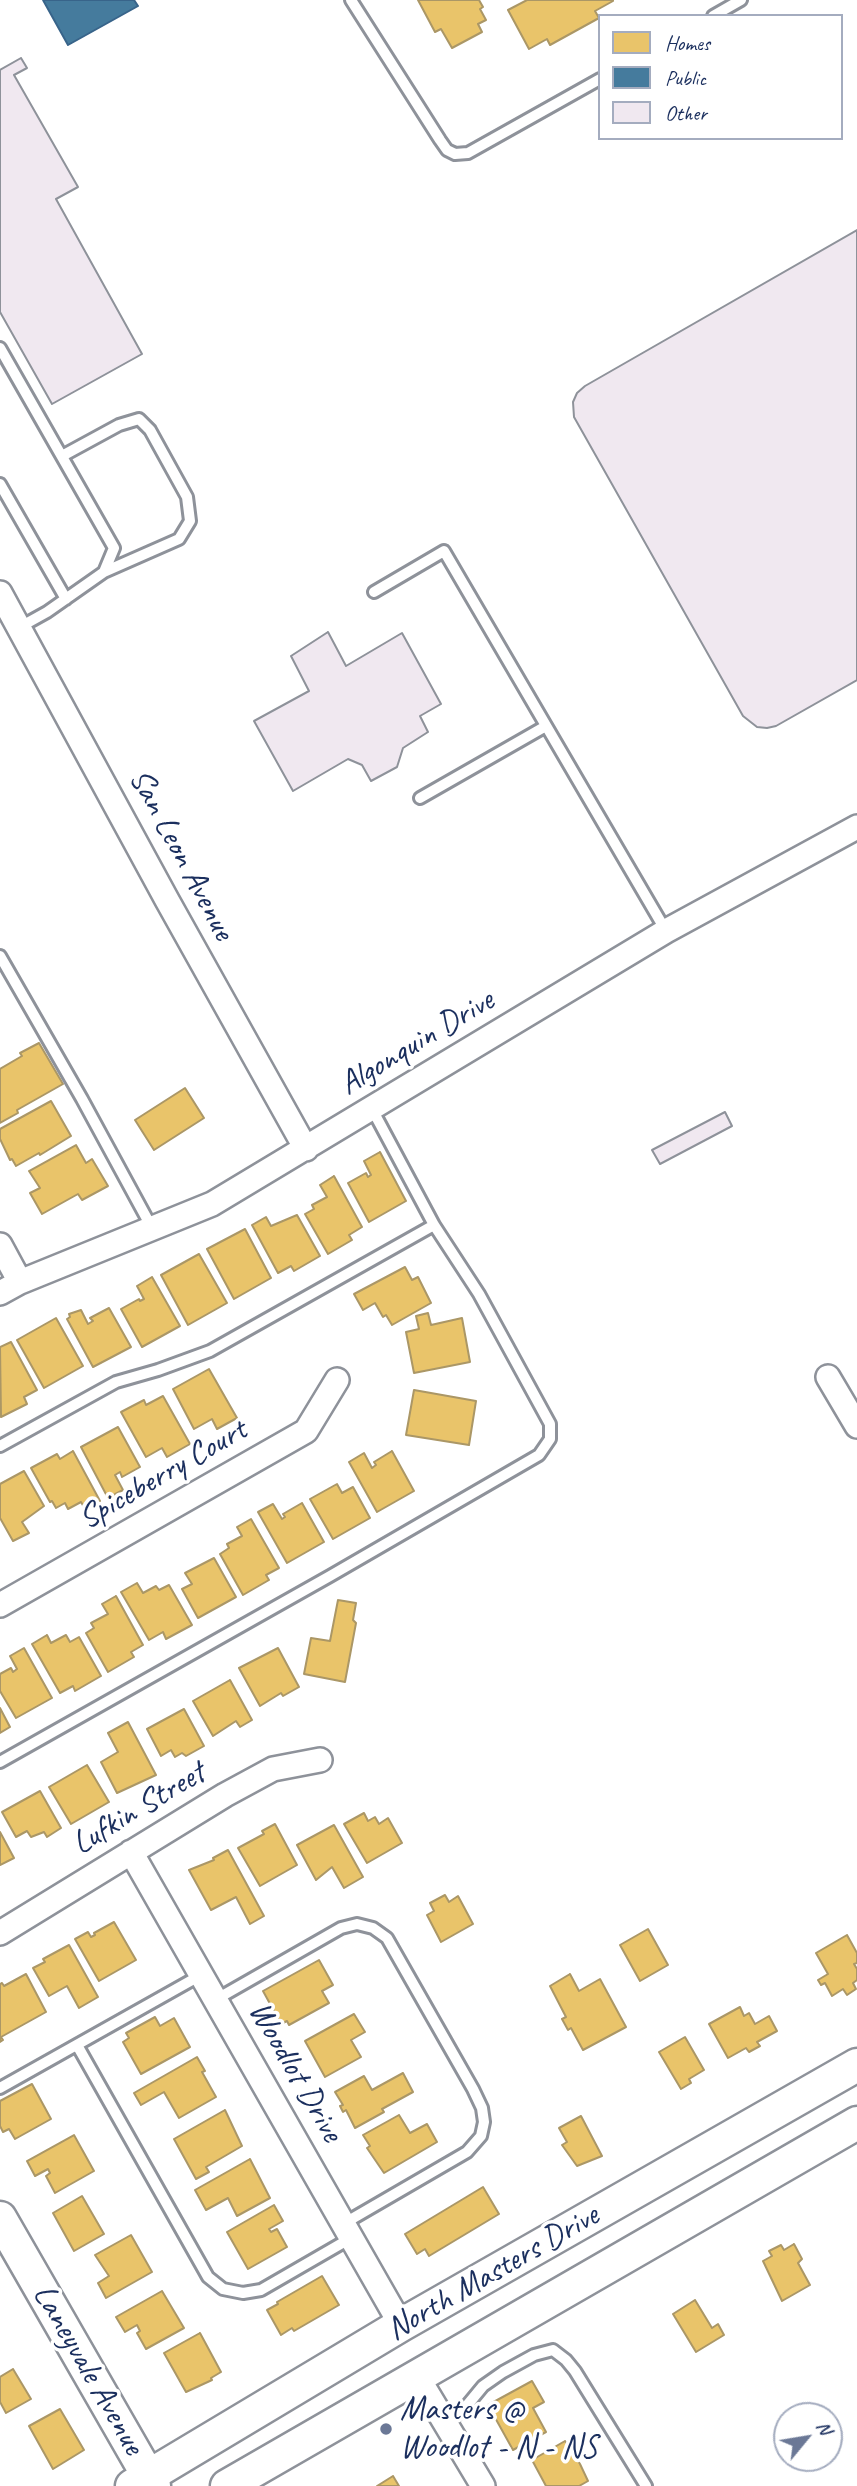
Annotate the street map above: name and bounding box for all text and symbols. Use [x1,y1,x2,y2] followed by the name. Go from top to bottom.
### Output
[598,14,843,140] legend
[665,30,710,56] text: Homes
[665,65,706,91] text: Public
[665,100,707,126] text: Other
[119,763,243,947] street label: San Leon Avenue
[333,981,501,1105] street label: Algonquin Drive
[72,1411,254,1539] street label: Spiceberry Court
[65,1754,213,1864] street label: Lufkin Street
[239,1995,351,2149] street label: Woodlot Drive
[380,2196,606,2350] street label: North Masters Drive
[23,2278,153,2462] street label: Laneyvale Avenue
[400,2390,597,2468] place label: Masters @ Woodlot - N - NS
[773,2402,843,2472] north arrow
[811,2416,838,2439] text: N
[378,2421,394,2437] marker: Masters @ Woodlot - N - NS

